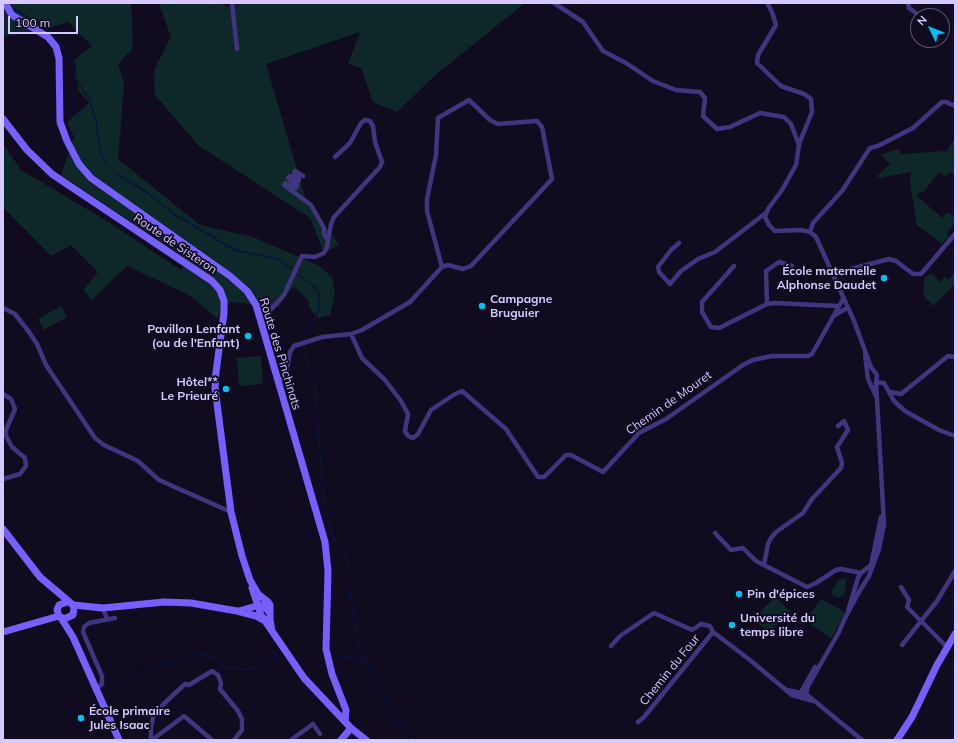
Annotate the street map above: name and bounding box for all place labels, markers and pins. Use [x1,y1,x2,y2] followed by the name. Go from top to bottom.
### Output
[777,264,876,292] place label: École maternelle Alphonse Daudet
[879,273,889,283] marker: École maternelle Alphonse Daudet
[490,292,552,320] place label: Campagne Bruguier
[477,301,487,311] marker: Campagne Bruguier
[147,322,240,350] place label: Pavillon Lenfant (ou de l'Enfant)
[243,331,253,341] marker: Pavillon Lenfant (ou de l'Enfant)
[161,375,218,403] place label: Hôtel** Le Prieuré
[221,384,231,394] marker: Hôtel** Le Prieuré
[747,587,815,601] place label: Pin d'épices
[734,589,744,599] marker: Pin d'épices
[740,611,815,639] place label: Université du temps libre
[727,620,737,630] marker: Université du temps libre
[89,704,170,732] place label: École primaire Jules Isaac
[76,713,86,723] marker: École primaire Jules Isaac

